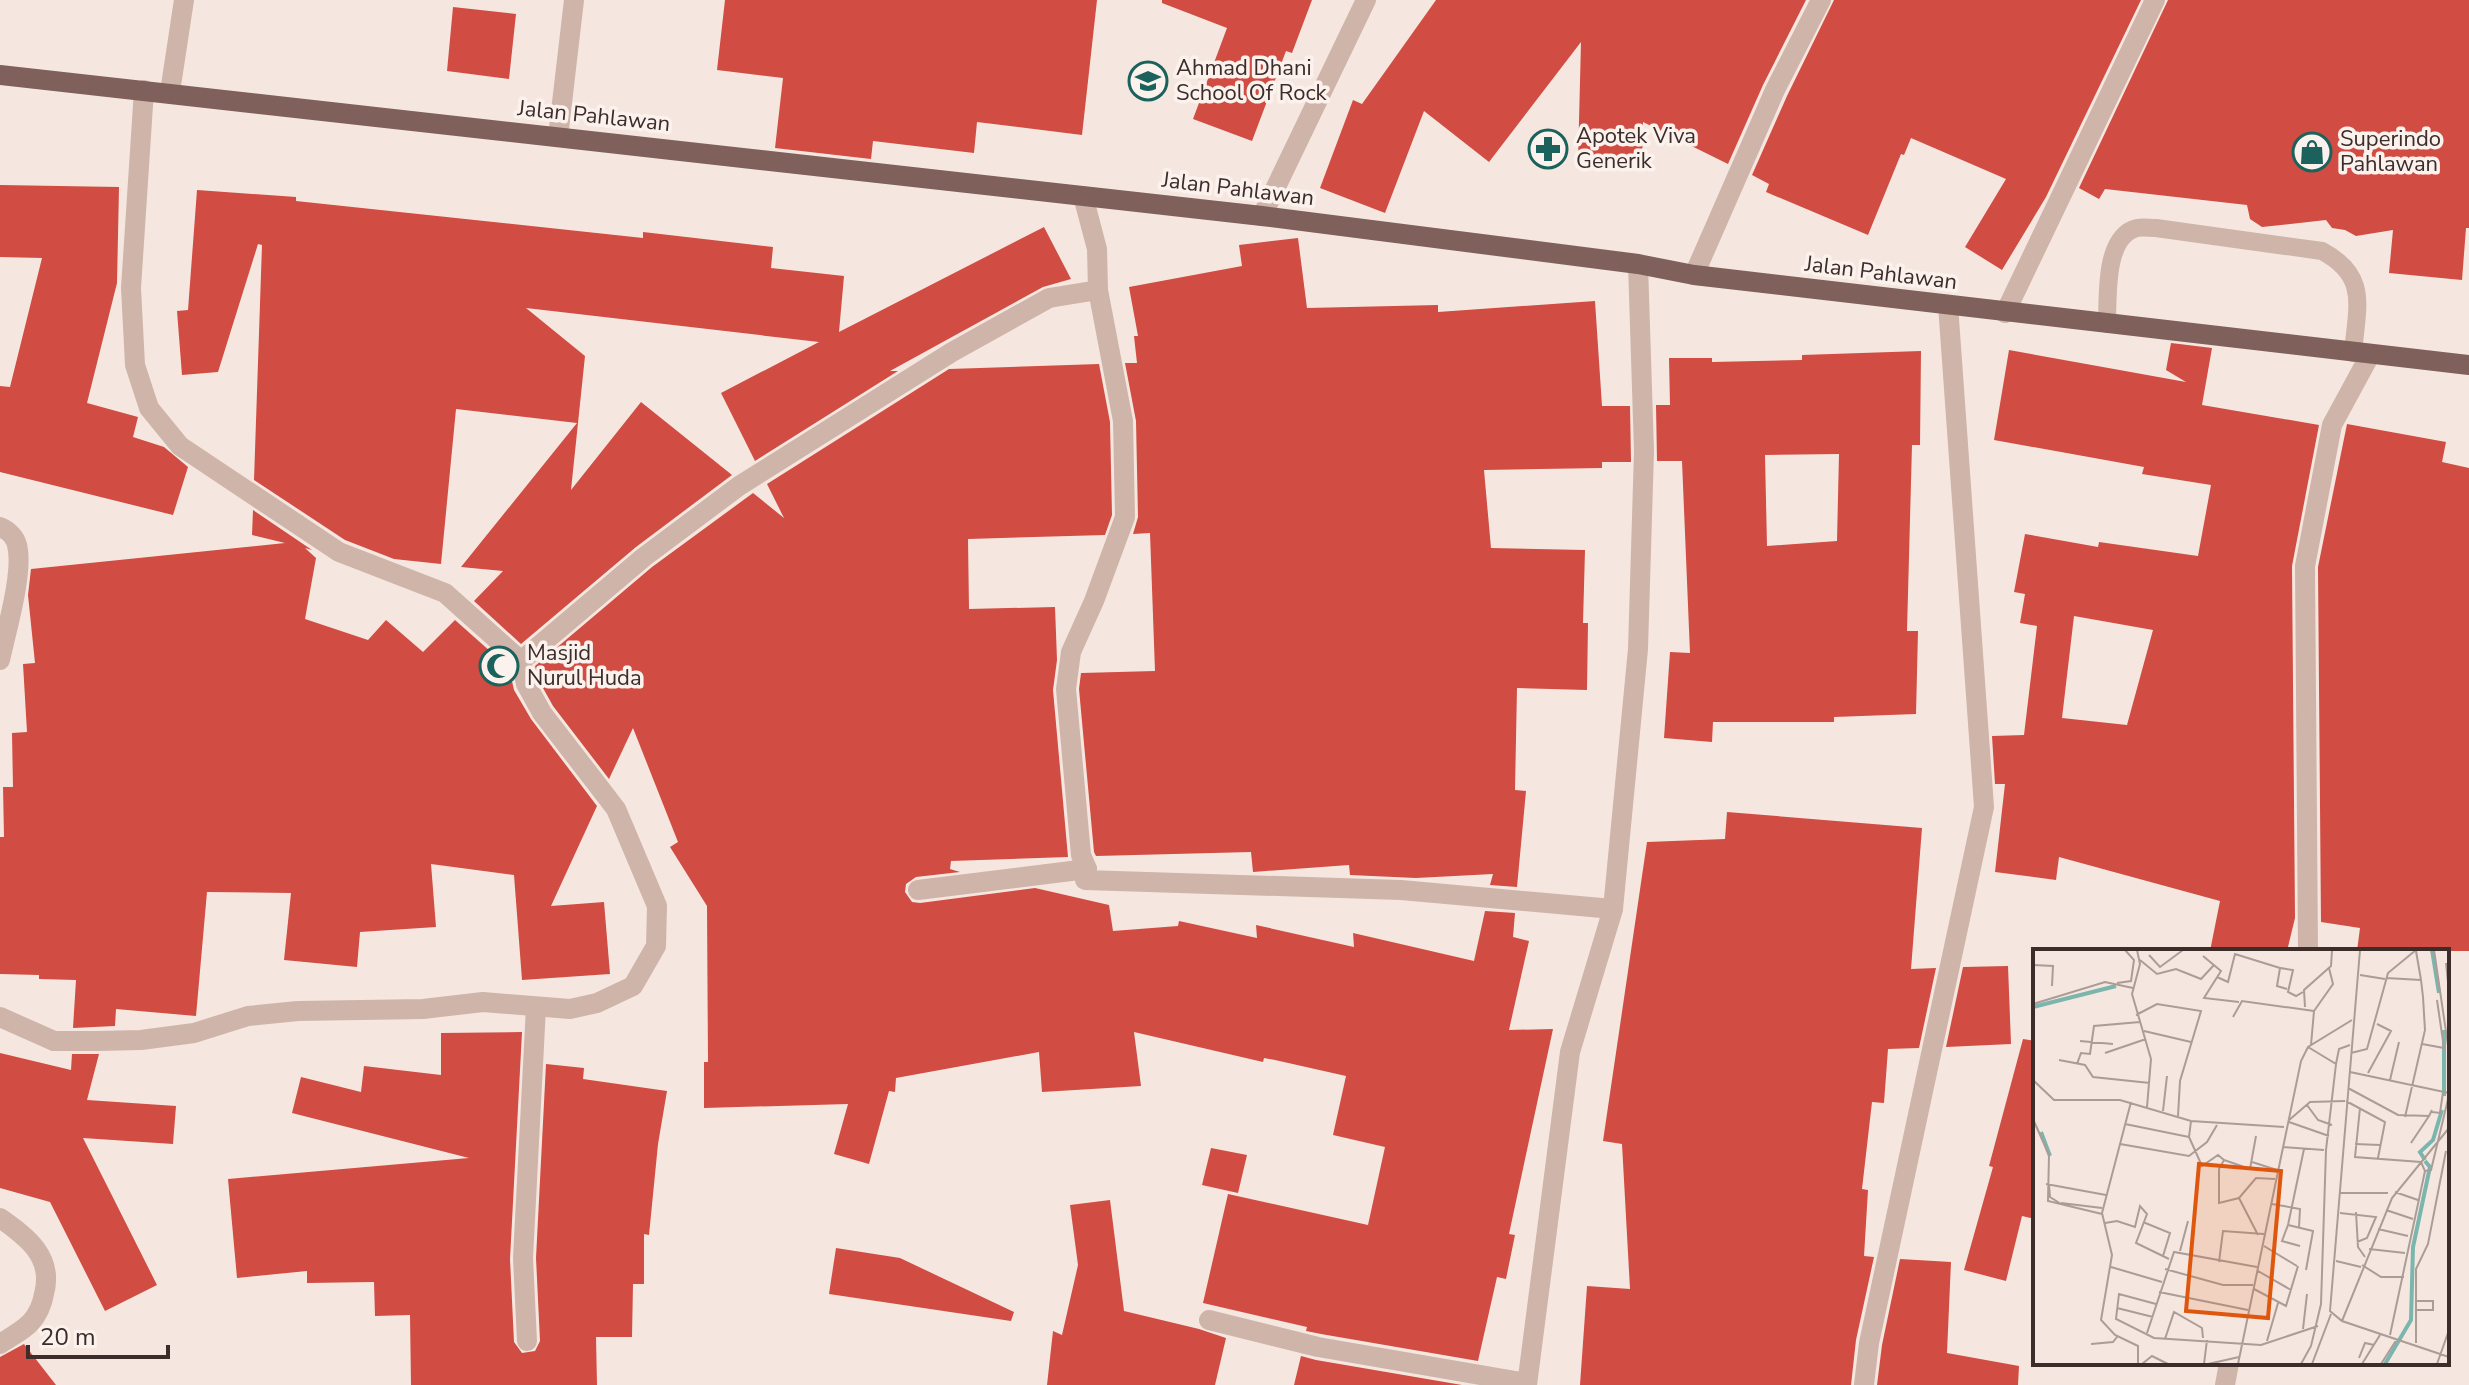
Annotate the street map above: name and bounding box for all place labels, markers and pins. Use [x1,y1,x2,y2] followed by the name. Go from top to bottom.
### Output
[1176,53,1328,108] place label: Ahmad Dhani School Of Rock
[1127,60,1169,102] school or university icon: Ahmad Dhani School Of Rock
[1576,121,1696,176] place label: Apotek Viva Generik
[2340,124,2441,179] place label: Superindo Pahlawan
[1527,128,1569,170] pharmacy icon: Apotek Viva Generik
[2291,131,2333,173] shop icon: Superindo Pahlawan
[527,638,642,693] place label: Masjid Nurul Huda
[478,645,520,687] mosque icon: Masjid Nurul Huda

